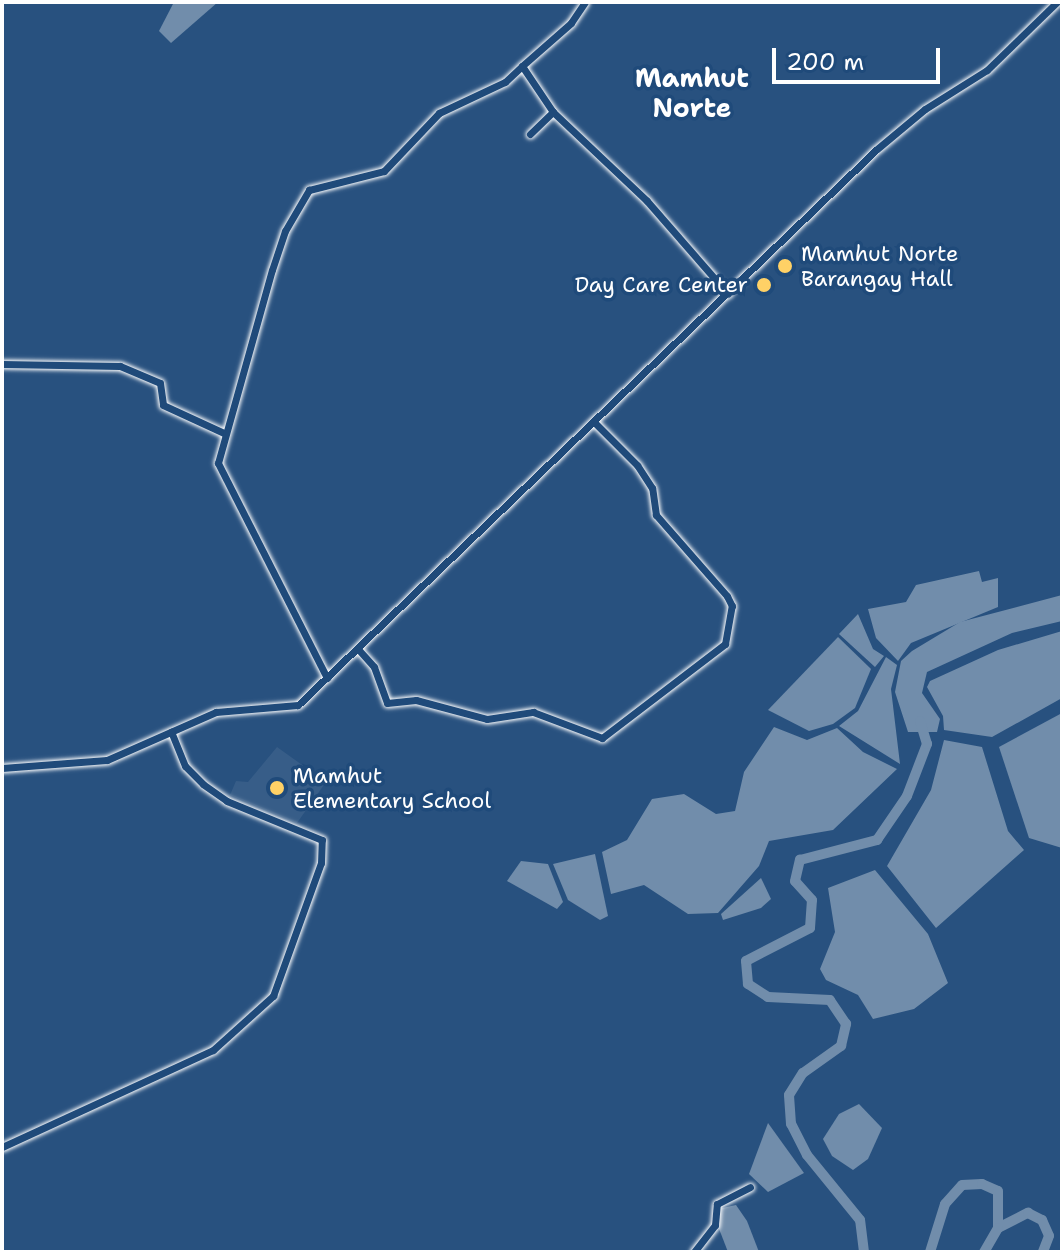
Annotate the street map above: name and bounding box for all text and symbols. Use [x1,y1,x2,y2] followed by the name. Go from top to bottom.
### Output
[776,32,944,82] scale bar
[786,46,864,78] text: 200 m
[635,62,749,124] district label: Mamhut Norte
[801,240,959,292] place label: Mamhut Norte Barangay Hall
[776,257,794,275] marker: Mamhut Norte Barangay Hall
[575,272,748,298] place label: Day Care Center
[755,276,773,294] marker: Day Care Center
[293,762,491,814] place label: Mamhut Elementary School
[268,779,286,797] marker: Mamhut Elementary School

